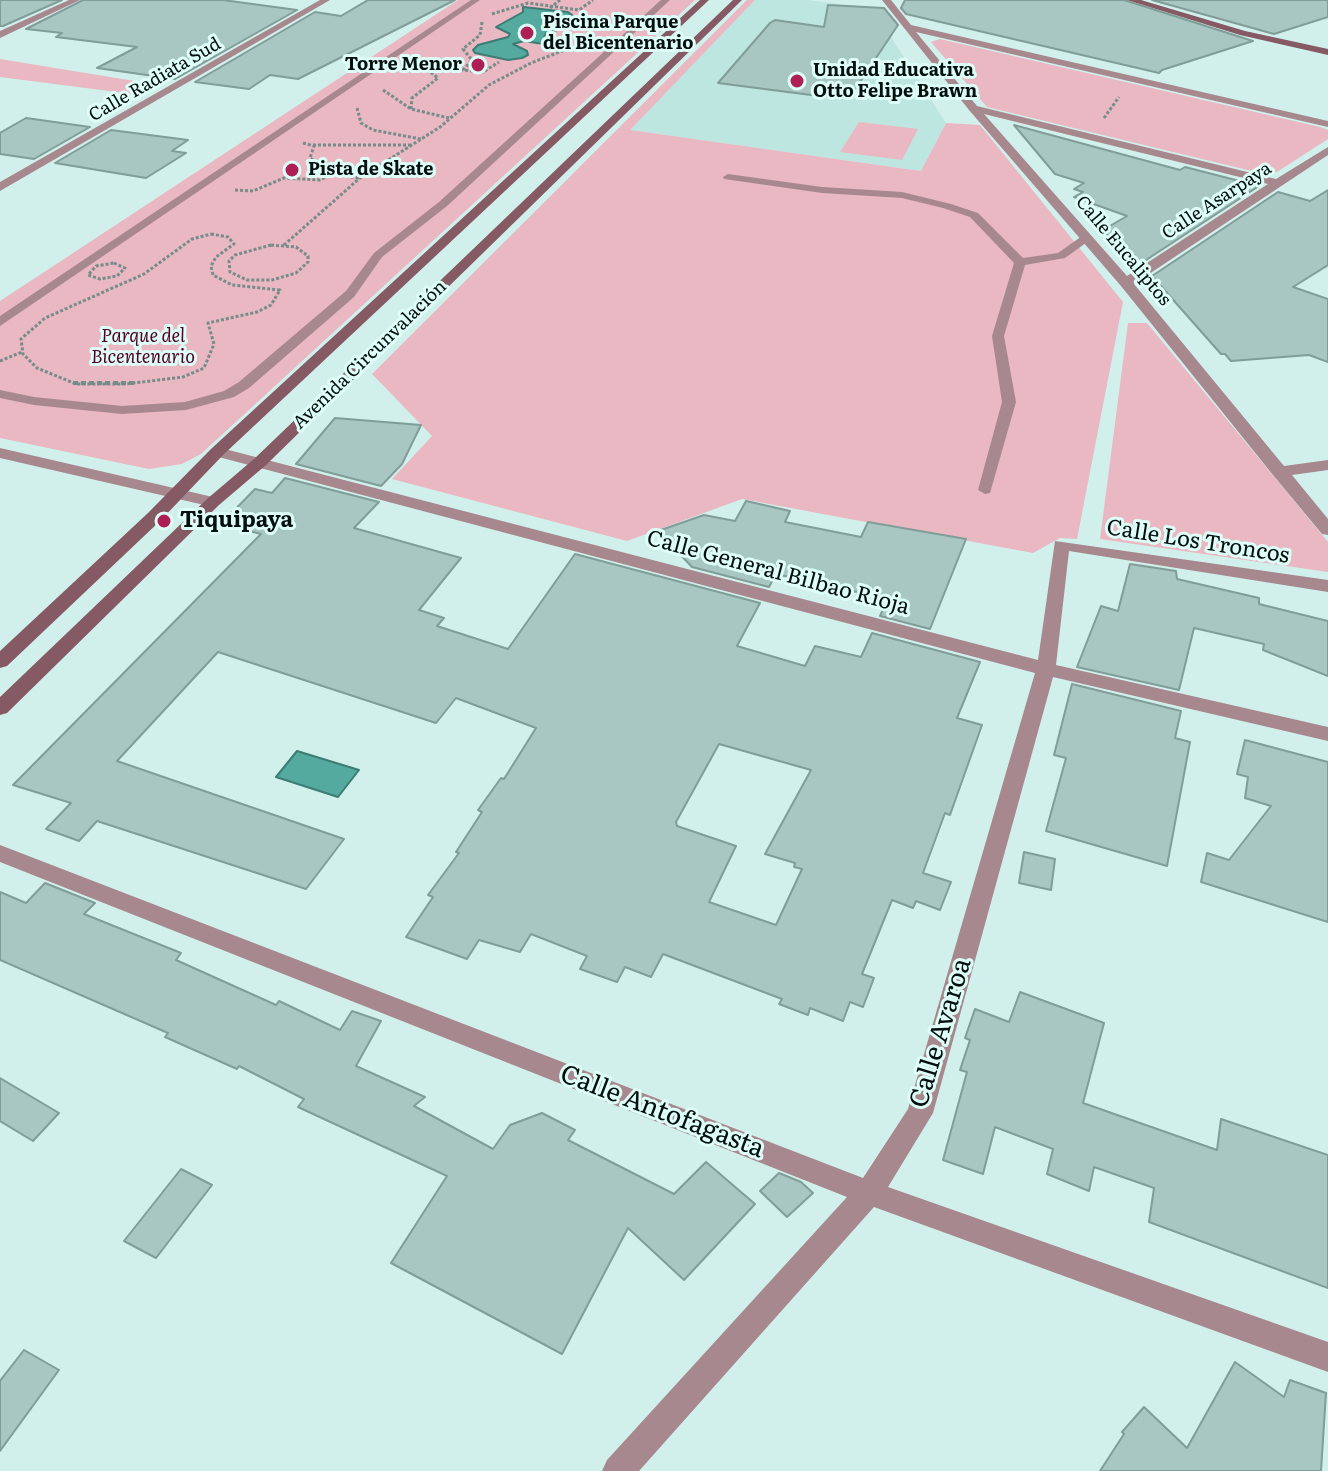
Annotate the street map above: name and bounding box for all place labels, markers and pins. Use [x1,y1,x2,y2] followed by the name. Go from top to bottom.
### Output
[543,12,693,54] place label: Piscina Parque del Bicentenario
[518,24,536,42] marker: Piscina Parque del Bicentenario
[345,54,462,76] place label: Torre Menor
[469,56,487,74] marker: Torre Menor
[813,60,977,102] place label: Unidad Educativa Otto Felipe Brawn
[788,72,806,90] marker: Unidad Educativa Otto Felipe Brawn
[308,159,433,181] place label: Pista de Skate
[283,161,301,179] marker: Pista de Skate
[180,508,293,534] place label: Tiquipaya
[155,512,173,530] marker: Tiquipaya

